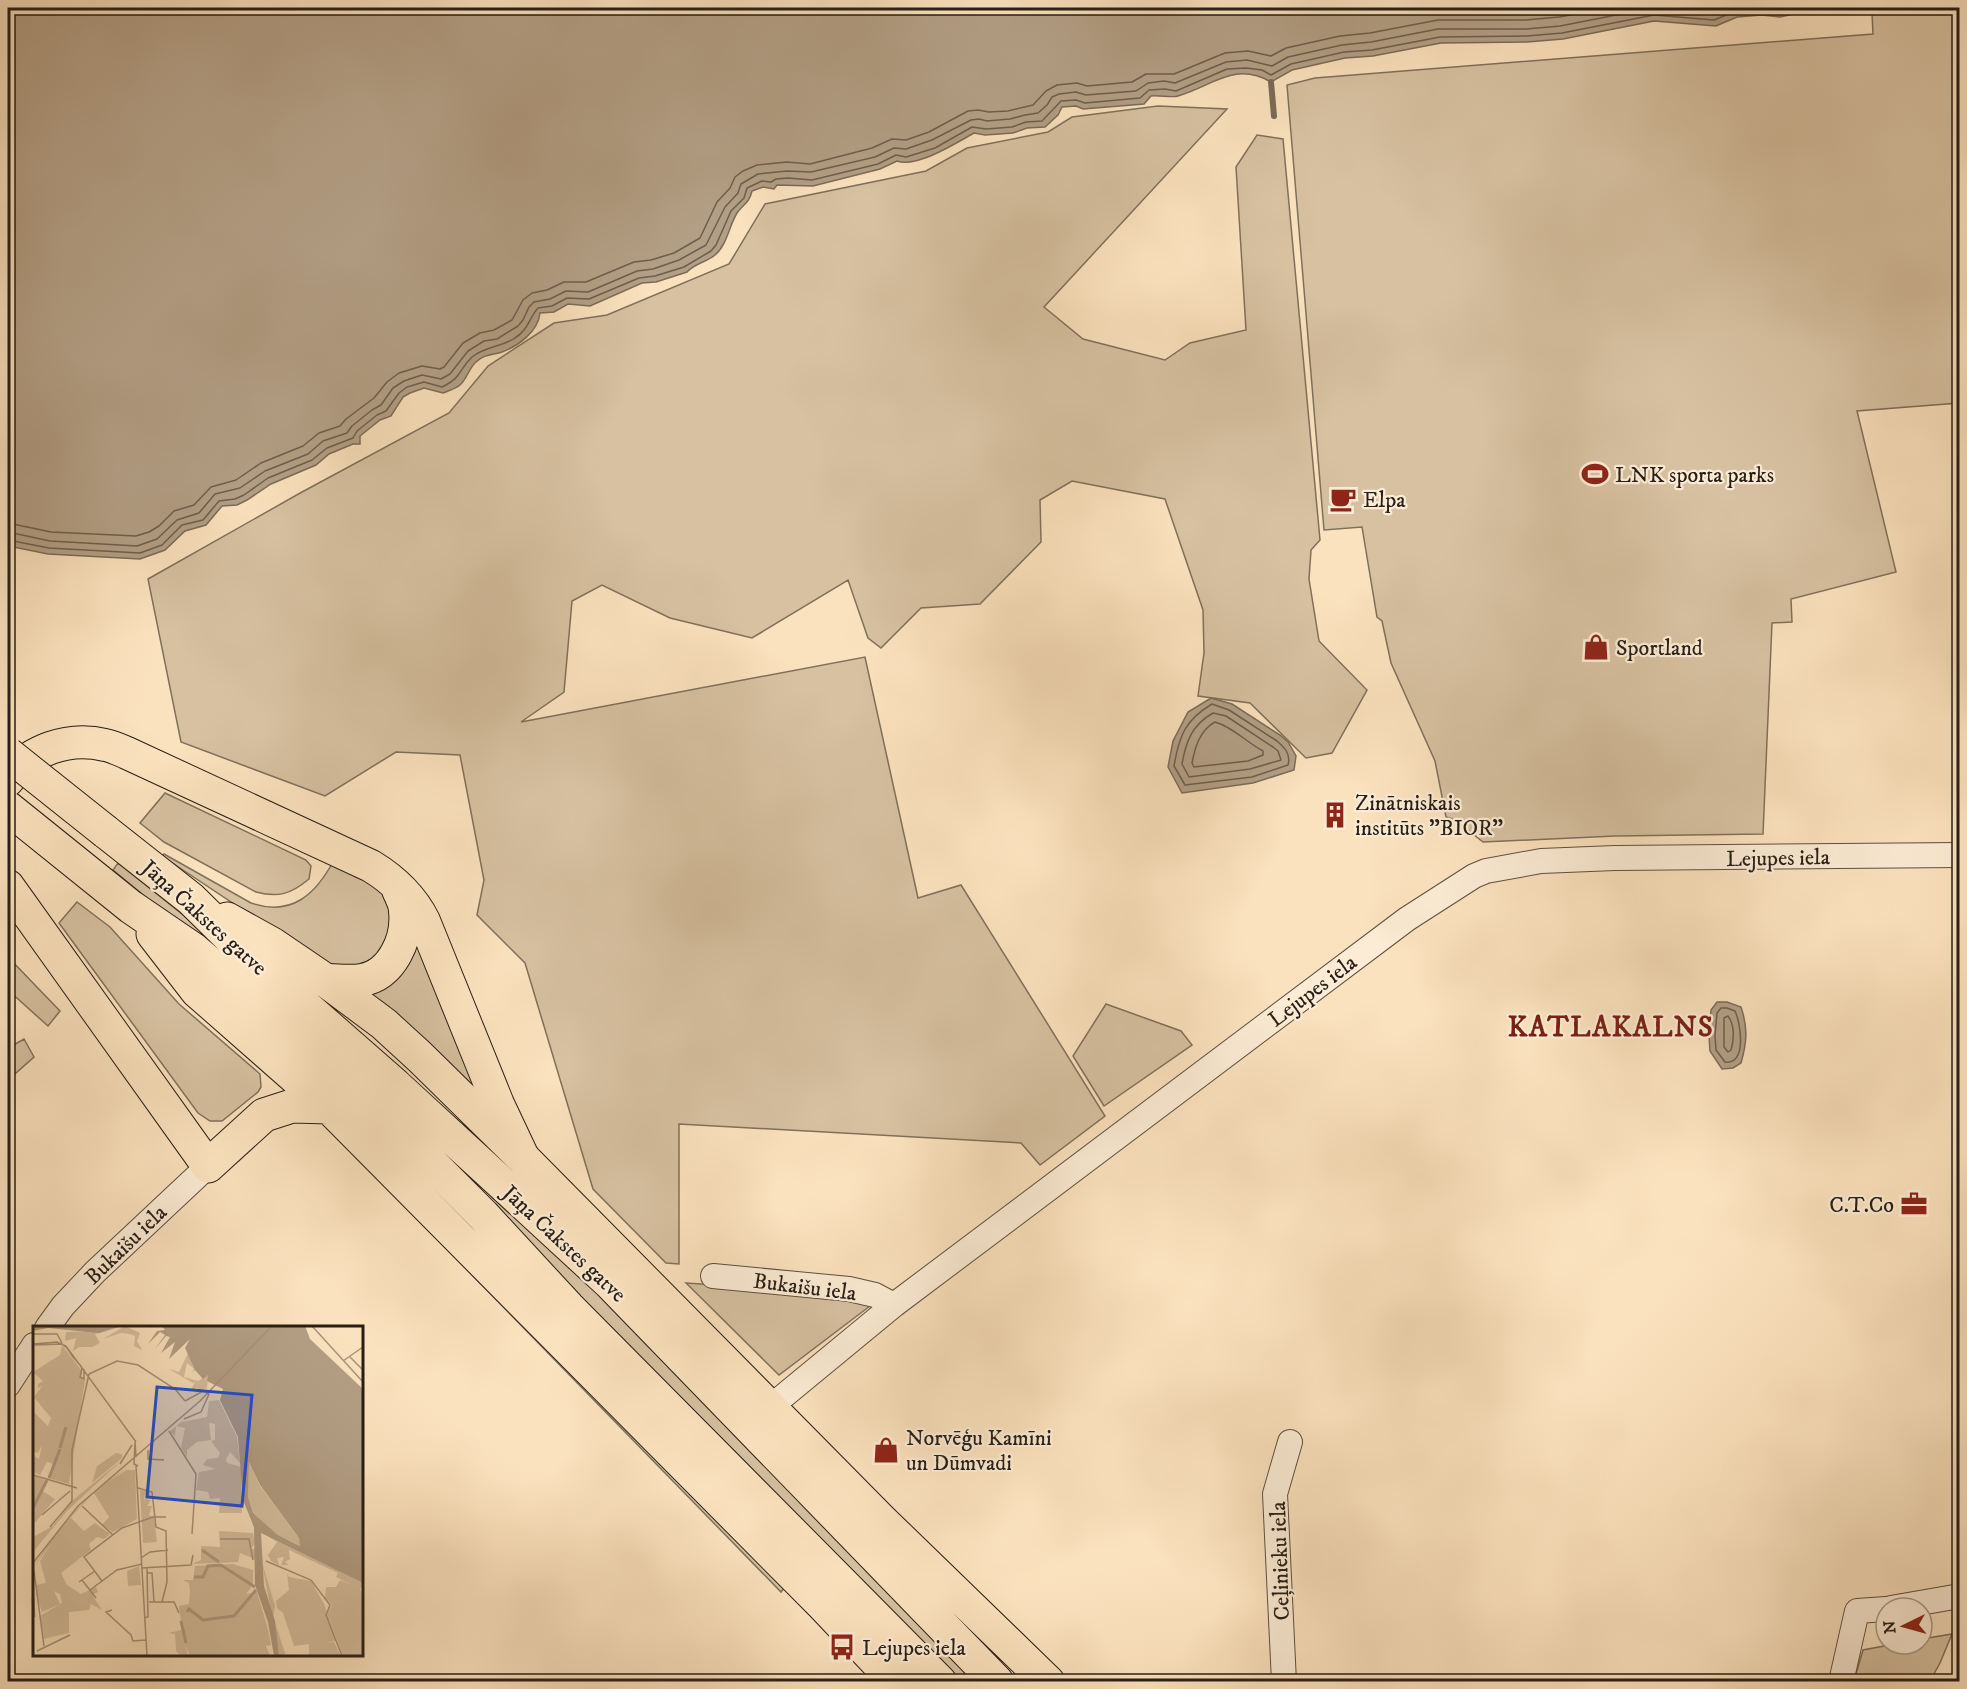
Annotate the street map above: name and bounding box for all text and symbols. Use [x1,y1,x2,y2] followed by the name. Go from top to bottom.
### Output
[1580,459,1610,489] sports icon: LNK sporta parks
[1615,462,1774,489] place label: LNK sporta parks
[1328,484,1358,514] cafe icon: Elpa
[1363,487,1406,514] place label: Elpa
[1581,632,1611,662] shop icon: Sportland
[1616,635,1703,662] place label: Sportland
[1355,790,1503,842] place label: Zinātniskais institūts "BIOR"
[1320,800,1350,830] building icon: Zinātniskais institūts "BIOR"
[1726,844,1831,873] street label: Lejupes iela
[134,853,273,982] street label: Jāņa Čakstes gatve
[1263,949,1363,1033] street label: Lejupes iela
[1508,1010,1714,1045] district label: KATLAKALNS
[495,1178,632,1308] street label: Jāņa Čakstes gatve
[1899,1189,1929,1219] office icon: C.T.Co
[1829,1192,1894,1219] place label: C.T.Co
[79,1199,173,1291] street label: Bukaišu iela
[752,1268,859,1307] street label: Bukaišu iela
[33,1326,363,1656] inset map
[906,1425,1052,1477] place label: Norvēģu Kamīni un Dūmvadi
[871,1435,901,1465] shop icon: Norvēģu Kamīni un Dūmvadi
[1265,1500,1296,1621] street label: Ceļinieku iela
[1874,1596,1934,1656] north arrow
[1880,1620,1901,1635] text: N
[827,1632,857,1662] bus stop icon: Lejupes iela
[862,1635,966,1662] place label: Lejupes iela

